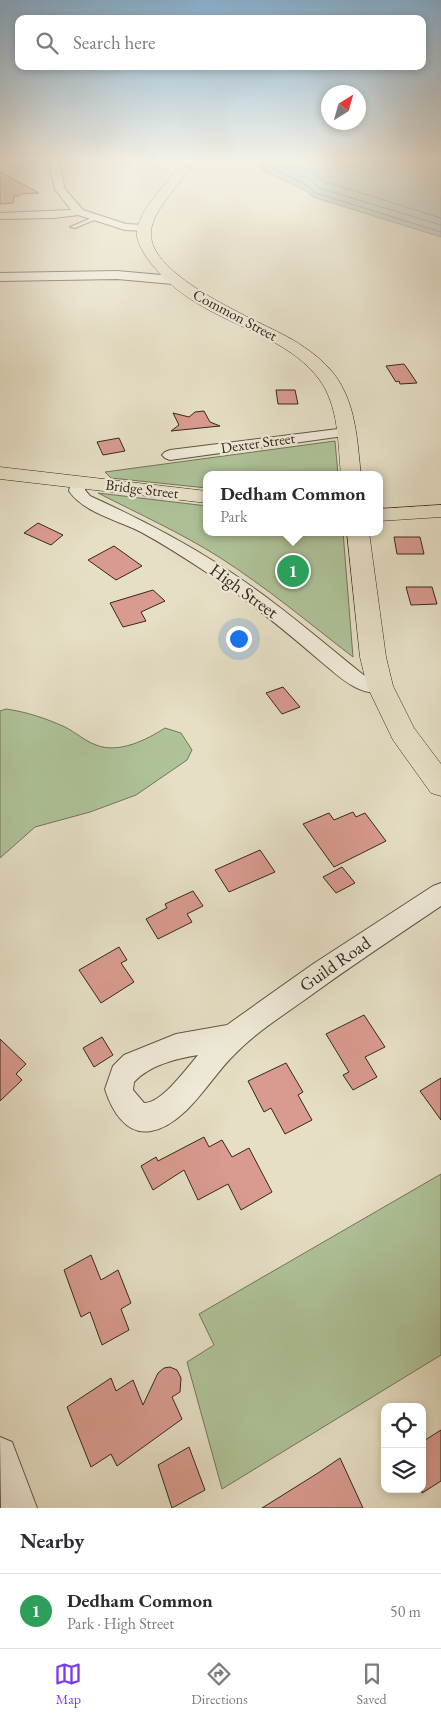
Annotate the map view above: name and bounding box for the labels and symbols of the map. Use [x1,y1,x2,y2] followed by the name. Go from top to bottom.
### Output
[321,85,366,130] north arrow
[190,284,281,345] street label: Common Street
[220,428,297,457] street label: Dexter Street
[104,475,180,502] street label: Bridge Street
[277,552,309,590] pin: 1
[205,558,283,623] street label: High Street
[226,626,252,652] your location
[295,930,376,996] street label: Guild Road

